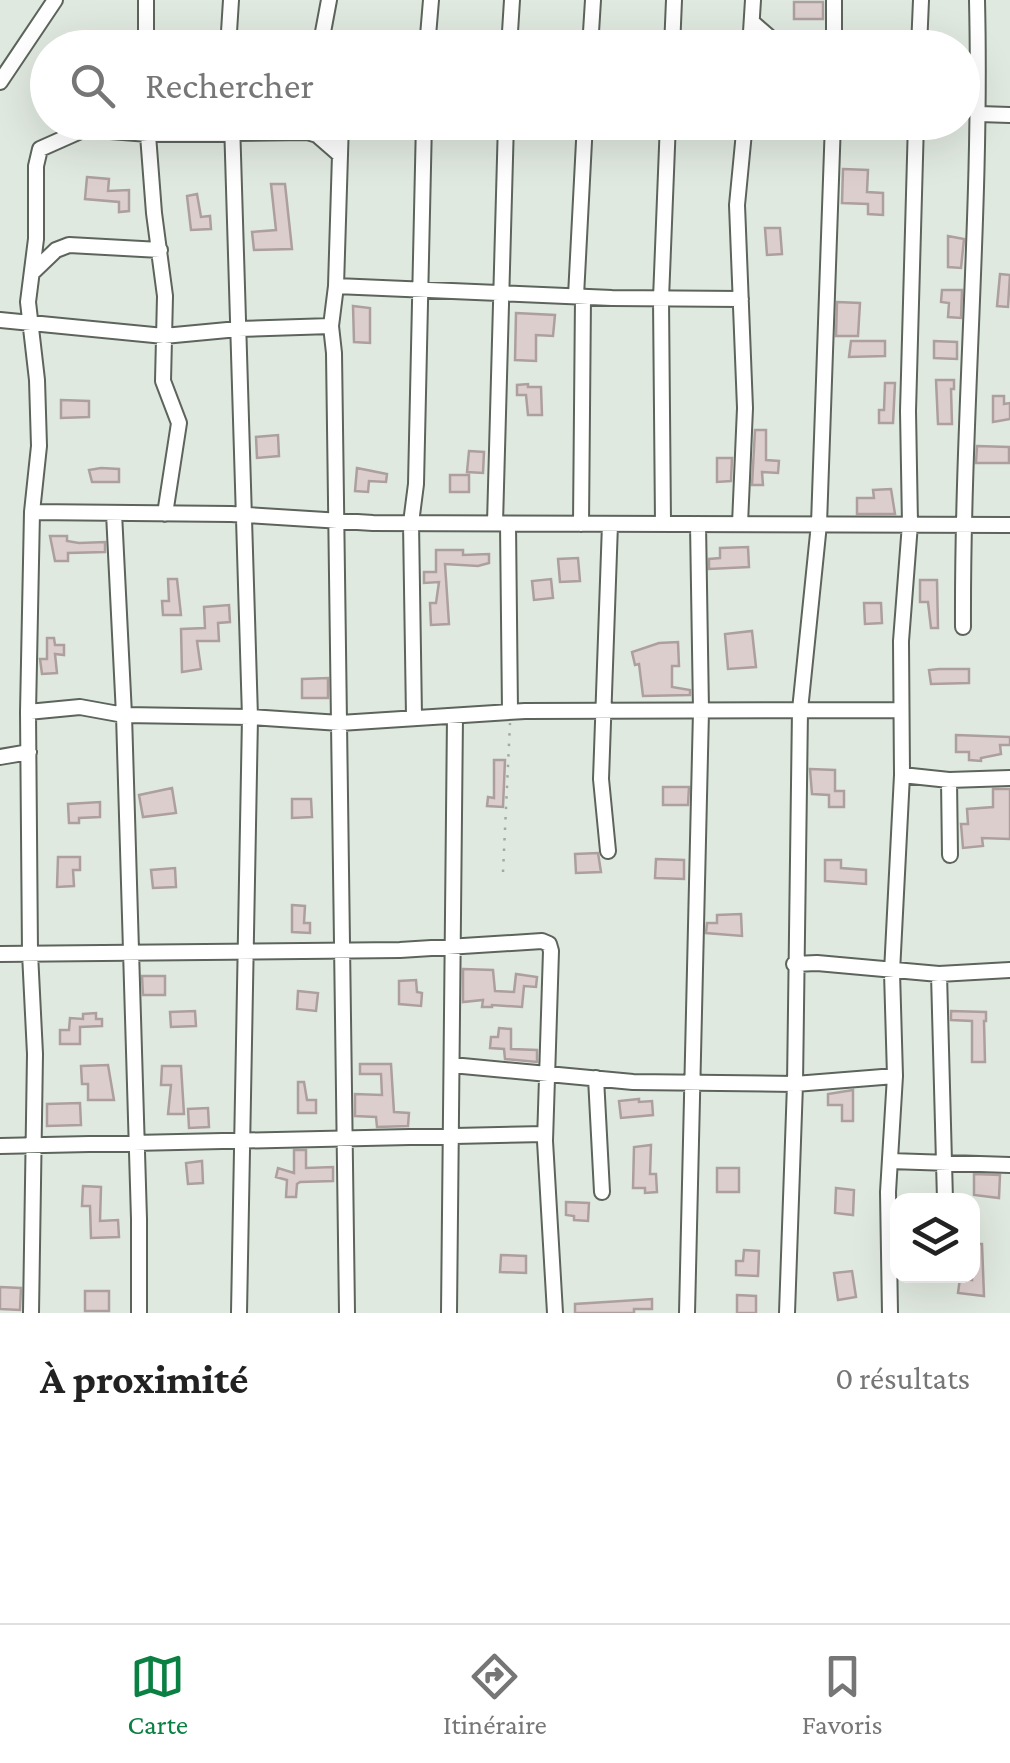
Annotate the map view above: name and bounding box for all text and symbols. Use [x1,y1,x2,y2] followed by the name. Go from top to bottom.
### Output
[30,30,980,140] search box
[65,58,120,113] icon: search
[145,64,314,106] text: Rechercher
[890,1193,980,1283] map controls
[890,1193,980,1283] button: layers
[40,1355,248,1402] text: À proximité
[835,1360,970,1396] text: 0 résultats
[127,1649,188,1740] tab: Carte
[443,1649,547,1740] tab: Itinéraire
[802,1649,883,1740] tab: Favoris

